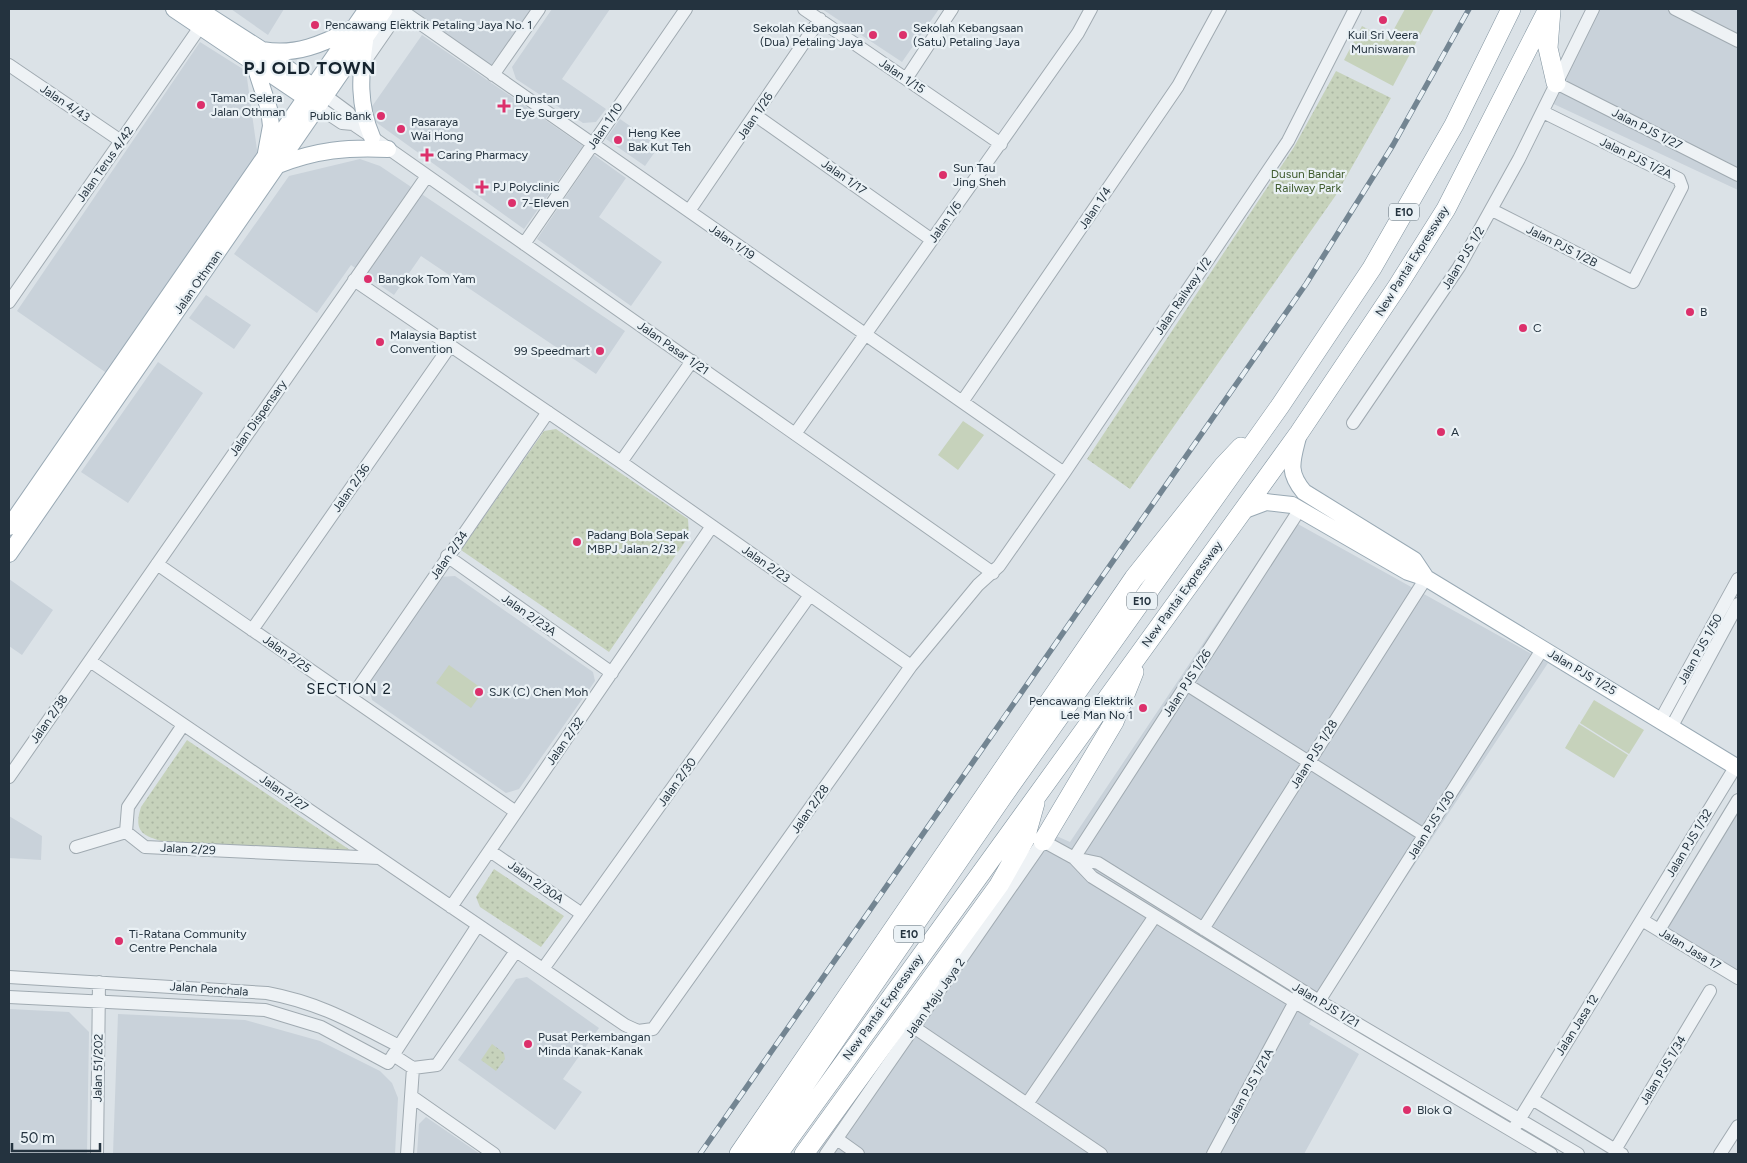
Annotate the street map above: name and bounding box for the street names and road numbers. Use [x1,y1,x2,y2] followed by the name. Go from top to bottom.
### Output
[876,56,928,96] street label: Jalan 1/15
[38,81,92,125] street label: Jalan 4/43
[734,90,776,142] street label: Jalan 1/26
[584,100,626,152] street label: Jalan 1/10
[1610,105,1685,153] street label: Jalan PJS 1/27
[74,124,136,204] street label: Jalan Terus 4/42
[1598,134,1674,182] street label: Jalan PJS 1/2A
[819,156,870,198] street label: Jalan 1/17
[1076,184,1114,232] street label: Jalan 1/4
[926,199,964,245] street label: Jalan 1/6
[1372,203,1452,319] street label: New Pantai Expressway
[1389,203,1419,220] road number: E10
[707,221,758,263] street label: Jalan 1/19
[1524,222,1600,270] street label: Jalan PJS 1/2B
[1439,224,1487,292] street label: Jalan PJS 1/2
[171,247,225,316] street label: Jalan Othman
[1152,254,1214,338] street label: Jalan Railway 1/2
[635,318,711,378] street label: Jalan Pasar 1/21
[227,377,290,459] street label: Jalan Dispensary
[329,461,373,515] street label: Jalan 2/36
[427,528,471,582] street label: Jalan 2/34
[1139,538,1225,650] street label: New Pantai Expressway
[739,542,793,586] street label: Jalan 2/23
[499,591,559,639] street label: Jalan 2/23A
[1127,592,1157,610] road number: E10
[1675,611,1725,687] street label: Jalan PJS 1/50
[260,632,314,676] street label: Jalan 2/25
[1545,646,1619,698] street label: Jalan PJS 1/25
[1160,647,1214,719] street label: Jalan PJS 1/26
[27,692,71,746] street label: Jalan 2/38
[543,714,587,768] street label: Jalan 2/32
[1287,717,1341,791] street label: Jalan PJS 1/28
[655,755,699,809] street label: Jalan 2/30
[257,772,311,815] street label: Jalan 2/27
[788,782,832,836] street label: Jalan 2/28
[1404,788,1458,862] street label: Jalan PJS 1/30
[1663,806,1715,880] street label: Jalan PJS 1/32
[160,841,216,857] street label: Jalan 2/29
[506,858,566,906] street label: Jalan 2/30A
[1657,925,1724,973] street label: Jalan Jasa 17
[894,926,924,942] road number: E10
[840,951,926,1063] street label: New Pantai Expressway
[902,955,968,1041] street label: Jalan Maju Jaya 2
[169,979,249,999] street label: Jalan Penchala
[1290,980,1362,1030] street label: Jalan PJS 1/21
[1553,992,1601,1058] street label: Jalan Jasa 12
[1637,1033,1689,1107] street label: Jalan PJS 1/34
[90,1034,106,1102] street label: Jalan 51/202
[1224,1046,1276,1126] street label: Jalan PJS 1/21A

